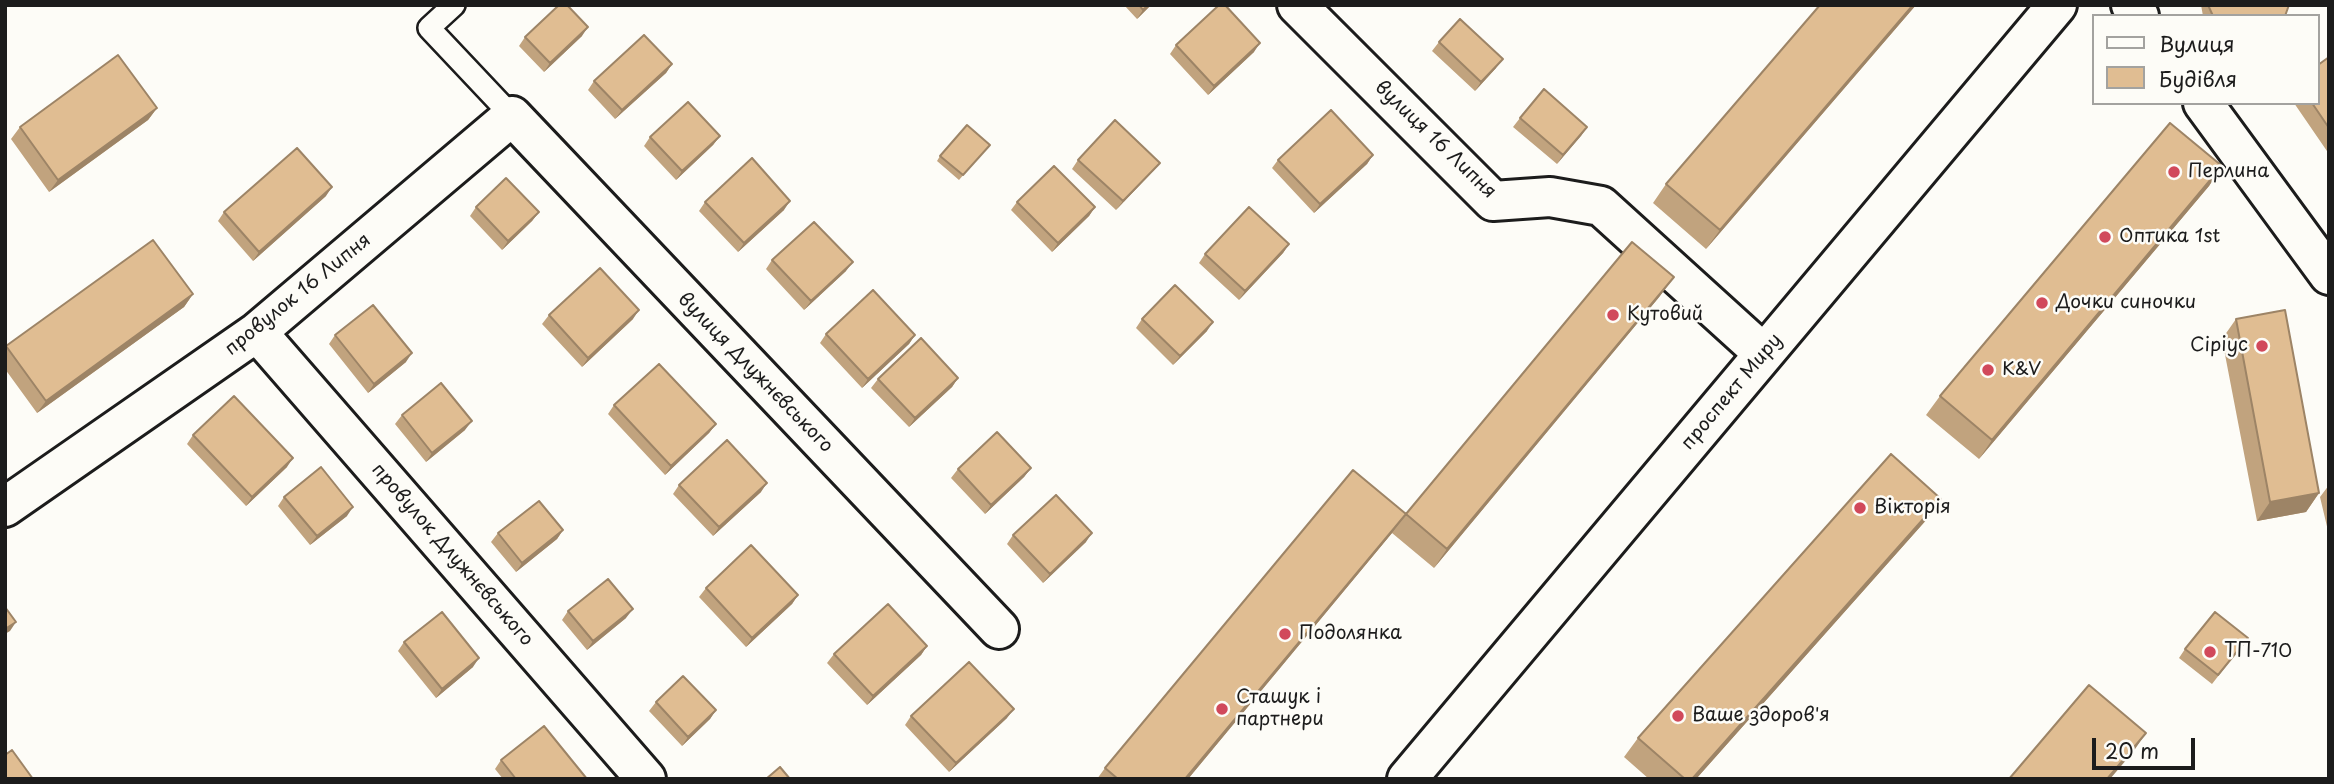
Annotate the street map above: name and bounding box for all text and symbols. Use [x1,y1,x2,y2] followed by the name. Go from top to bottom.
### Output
[2092,14,2320,105] legend
[2159,27,2235,59] text: Вулиця
[2159,62,2237,94] text: Будівля
[1370,76,1500,204] street label: вулиця 16 Липня
[2188,161,2269,183] place label: Перлина
[2166,164,2182,180] marker: Перлина
[2119,226,2220,248] place label: Оптика 1st
[220,229,376,361] street label: провулок 16 Липня
[2097,229,2113,245] marker: Оптика 1st
[673,288,837,458] street label: вулиця Длужнєвського
[2056,292,2196,314] place label: Дочки синочки
[2034,295,2050,311] marker: Дочки синочки
[1627,304,1703,326] place label: Кутовий
[1605,307,1621,323] marker: Кутовий
[1677,329,1787,455] street label: проспект Миру
[2190,335,2248,357] place label: Сіріус
[2254,338,2270,354] marker: Сіріус
[2002,359,2041,381] place label: K&V
[1980,362,1996,378] marker: K&V
[366,459,538,651] street label: провулок Длужнєвського
[1874,497,1951,519] place label: Вікторія
[1852,500,1868,516] marker: Вікторія
[1299,623,1402,645] place label: Подолянка
[1277,626,1293,642] marker: Подолянка
[2224,641,2292,663] place label: ТП-710
[2202,644,2218,660] marker: ТП-710
[1236,687,1324,731] place label: Сташук і партнери
[1214,701,1230,717] marker: Сташук і партнери
[1692,705,1830,727] place label: Ваше здоров'я
[1670,708,1686,724] marker: Ваше здоров'я
[2096,724,2199,768] scale bar
[2105,734,2159,766] text: 20 m

